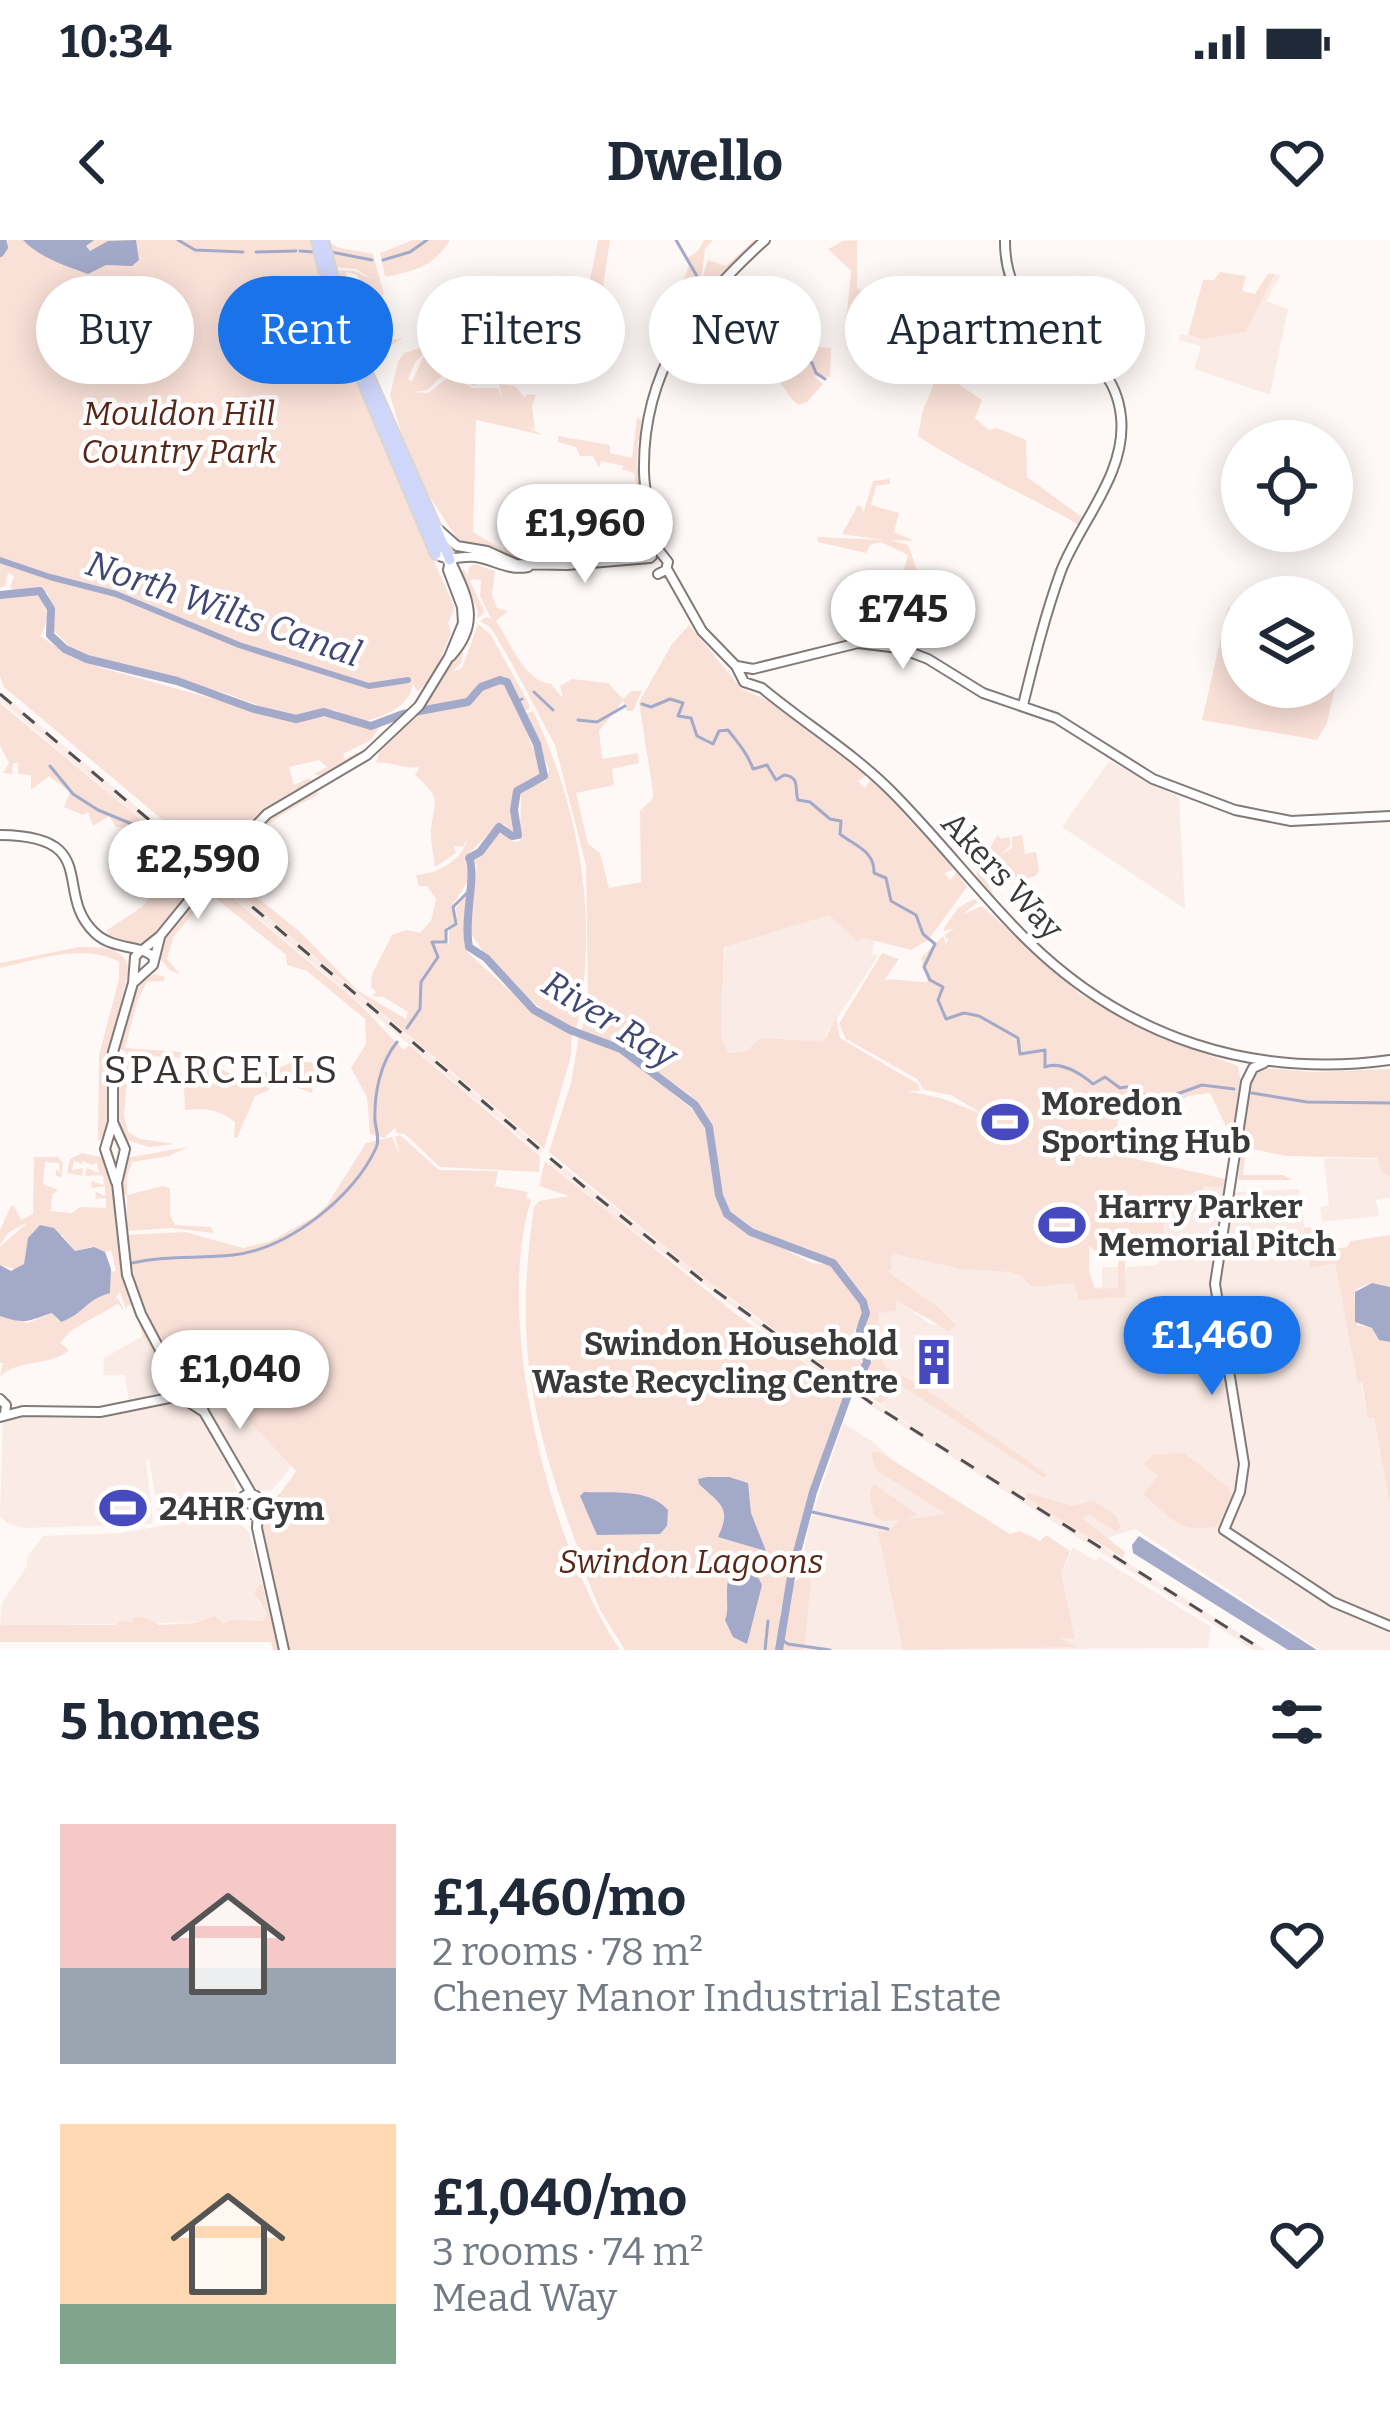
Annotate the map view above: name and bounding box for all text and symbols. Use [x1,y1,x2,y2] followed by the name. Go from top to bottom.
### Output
[60,15,172,69] text: 10:34
[60,129,126,195] icon: back
[1264,129,1330,195] icon: heart
[607,130,783,194] text: Dwello
[36,276,194,384] chip: Buy
[218,276,393,384] chip: Rent
[417,276,625,384] chip: Filters
[649,276,821,384] chip: New
[845,276,1145,384] chip: Apartment
[81,394,278,472] park label: Mouldon Hill Country Park
[1221,420,1353,708] map controls
[1221,420,1353,552] button: locate
[487,484,683,586] pin: £1,960
[524,500,646,546] text: £1,960
[81,541,367,677] water label: North Wilts Canal
[832,570,974,672] pin: £745
[1221,576,1353,708] button: layers
[858,586,948,632] text: £745
[933,803,1072,948] street label: Akers Way
[100,820,296,922] pin: £2,590
[135,836,261,882] text: £2,590
[534,961,686,1079] water label: River Ray
[104,1047,340,1093] district label: SPARCELLS
[1041,1084,1251,1162] place label: Moredon Sporting Hub
[980,1097,1030,1147] sports icon: Moredon Sporting Hub
[1098,1187,1336,1265] place label: Harry Parker Memorial Pitch
[1037,1200,1087,1250] sports icon: Harry Parker Memorial Pitch
[1114,1296,1310,1398] pin: £1,460
[1151,1312,1273,1358] text: £1,460
[532,1324,898,1402] place label: Swindon Household Waste Recycling Centre
[142,1330,338,1432] pin: £1,040
[909,1337,959,1387] building icon: Swindon Household Waste Recycling Centre
[178,1346,302,1392] text: £1,040
[98,1483,148,1533] sports icon: 24HR Gym
[159,1489,325,1529] place label: 24HR Gym
[559,1542,823,1582] park label: Swindon Lagoons
[1264,1689,1330,1755] icon: filters
[60,1691,261,1753] text: 5 homes
[432,1867,686,1929] text: £1,460/mo
[156,1872,300,2016] icon: home
[1264,1911,1330,1977] icon: heart
[432,1929,703,1975] text: 2 rooms · 78 m²
[432,1975,1002,2021] text: Cheney Manor Industrial Estate
[432,2167,687,2229] text: £1,040/mo
[156,2172,300,2316] icon: home
[1264,2211,1330,2277] icon: heart
[432,2229,704,2275] text: 3 rooms · 74 m²
[432,2275,617,2321] text: Mead Way

